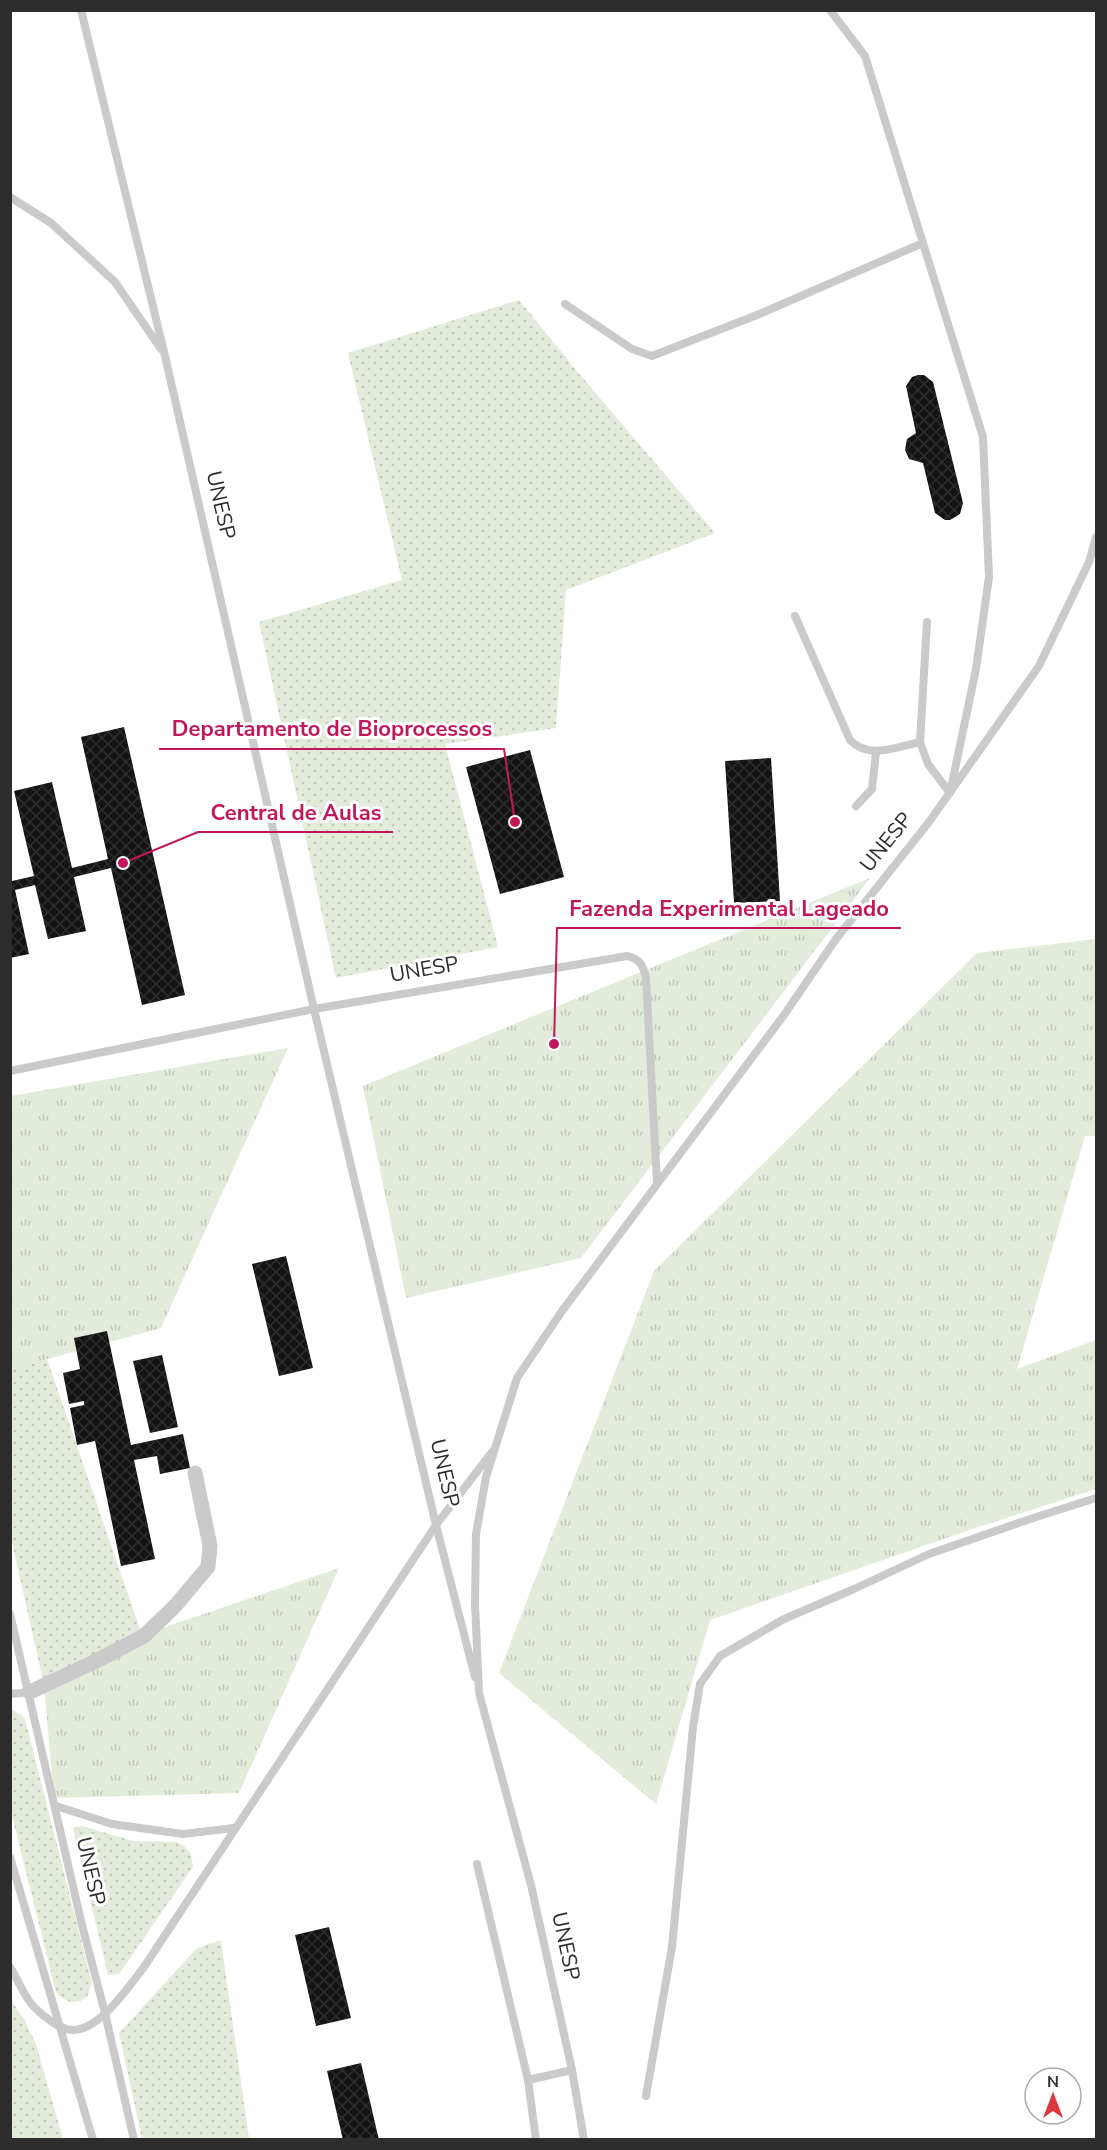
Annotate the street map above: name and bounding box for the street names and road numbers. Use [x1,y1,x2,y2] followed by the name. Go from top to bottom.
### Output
[200,468,242,542] street label: UNESP
[853,806,919,878] street label: UNESP
[388,949,460,989] street label: UNESP
[424,1436,466,1510] street label: UNESP
[70,1834,112,1908] street label: UNESP
[545,1909,587,1983] street label: UNESP

